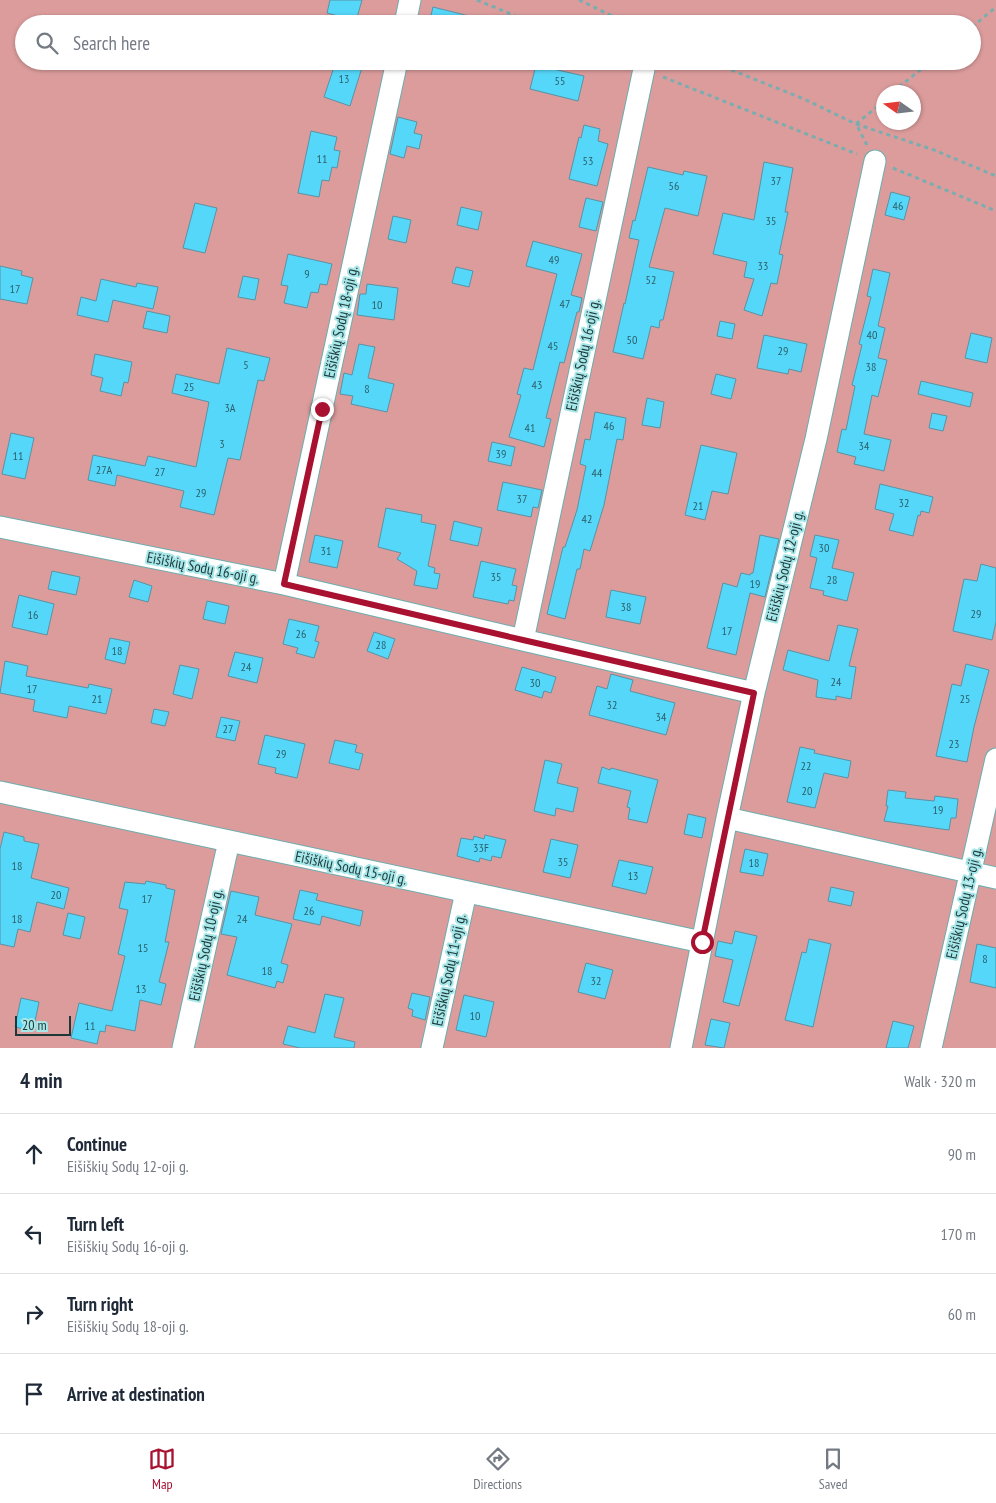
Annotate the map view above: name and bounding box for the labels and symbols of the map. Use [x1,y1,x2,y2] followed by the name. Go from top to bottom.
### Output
[339,71,349,86] house number: 13
[555,73,565,88] house number: 55
[876,85,921,130] north arrow
[317,151,327,166] house number: 11
[583,153,593,168] house number: 53
[771,173,781,188] house number: 37
[669,178,679,193] house number: 56
[893,198,903,213] house number: 46
[766,213,776,228] house number: 35
[549,252,559,267] house number: 49
[758,258,768,273] house number: 33
[319,264,362,380] street label: Eišiškių Sodų 18-oji g.
[304,266,310,281] house number: 9
[646,272,656,287] house number: 52
[10,281,20,296] house number: 17
[560,296,570,311] house number: 47
[372,297,382,312] house number: 10
[561,297,604,413] street label: Eišiškių Sodų 16-oji g.
[867,327,877,342] house number: 40
[627,332,637,347] house number: 50
[548,338,558,353] house number: 45
[778,343,788,358] house number: 29
[243,357,249,372] house number: 5
[866,359,876,374] house number: 38
[532,377,542,392] house number: 43
[184,379,194,394] house number: 25
[364,381,370,396] house number: 8
[311,398,334,421] route end
[224,400,236,415] house number: 3A
[604,418,614,433] house number: 46
[525,420,535,435] house number: 41
[219,436,225,451] house number: 3
[859,438,870,453] house number: 34
[496,446,506,461] house number: 39
[13,448,23,463] house number: 11
[96,462,112,477] house number: 27A
[155,464,165,479] house number: 27
[592,465,603,480] house number: 44
[196,485,206,500] house number: 29
[517,491,527,506] house number: 37
[899,495,909,510] house number: 32
[693,498,703,513] house number: 21
[761,508,808,624] street label: Eišiškių Sodų 12-oji g.
[582,511,592,526] house number: 42
[819,540,829,555] house number: 30
[321,543,331,558] house number: 31
[145,547,261,588] street label: Eišiškių Sodų 16-oji g.
[491,569,501,584] house number: 35
[827,572,837,587] house number: 28
[750,576,760,591] house number: 19
[621,599,631,614] house number: 38
[971,606,981,621] house number: 29
[28,607,38,622] house number: 16
[722,623,732,638] house number: 17
[296,626,306,641] house number: 26
[376,637,386,652] house number: 28
[112,643,122,658] house number: 18
[241,659,252,674] house number: 24
[831,674,842,689] house number: 24
[530,675,540,690] house number: 30
[27,681,37,696] house number: 17
[92,691,102,706] house number: 21
[960,691,970,706] house number: 25
[607,697,617,712] house number: 32
[656,709,667,724] house number: 34
[223,721,233,736] house number: 27
[949,736,959,751] house number: 23
[276,746,286,761] house number: 29
[801,758,811,773] house number: 22
[802,783,812,798] house number: 20
[933,802,943,817] house number: 19
[473,840,489,855] house number: 33F
[941,845,986,961] street label: Eišiškių Sodų 13-oji g.
[293,846,409,889] street label: Eišiškių Sodų 15-oji g.
[558,854,568,869] house number: 35
[749,855,759,870] house number: 18
[12,858,22,873] house number: 18
[628,868,638,883] house number: 13
[51,887,61,902] house number: 20
[184,887,227,1003] street label: Eišiškių Sodų 10-oji g.
[142,891,152,906] house number: 17
[304,903,314,918] house number: 26
[12,911,22,926] house number: 18
[237,911,248,926] house number: 24
[427,912,470,1028] street label: Eišiškių Sodų 11-oji g.
[691,931,714,954] route start
[138,940,148,955] house number: 15
[982,951,988,966] house number: 8
[262,963,272,978] house number: 18
[591,973,601,988] house number: 32
[136,981,146,996] house number: 13
[470,1008,480,1023] house number: 10
[15,1013,71,1036] scale bar
[85,1018,95,1033] house number: 11

